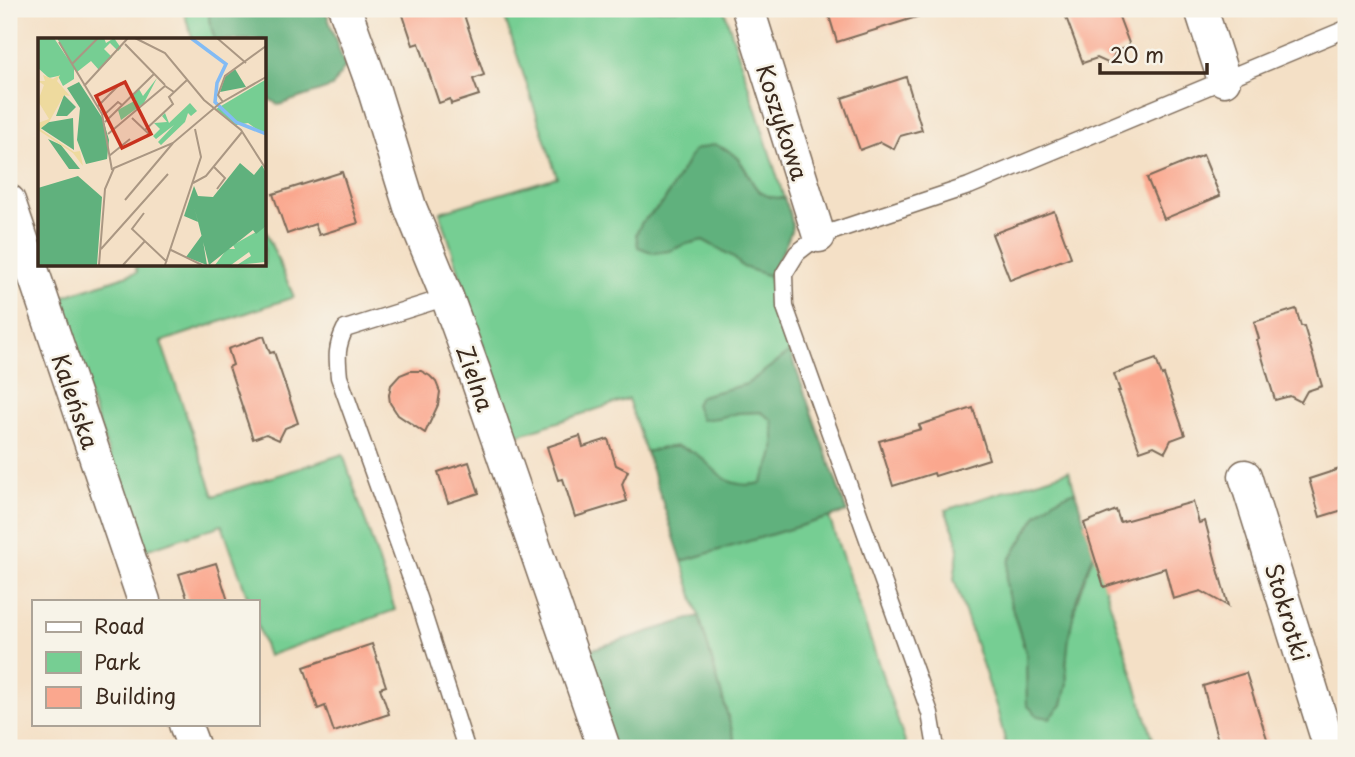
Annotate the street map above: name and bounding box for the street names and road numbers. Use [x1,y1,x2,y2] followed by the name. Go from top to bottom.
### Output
[748,59,818,185] street label: Koszykowa
[448,340,504,416] street label: Zielna
[43,348,109,454] street label: Kaleńska
[1257,559,1319,665] street label: Stokrotki

